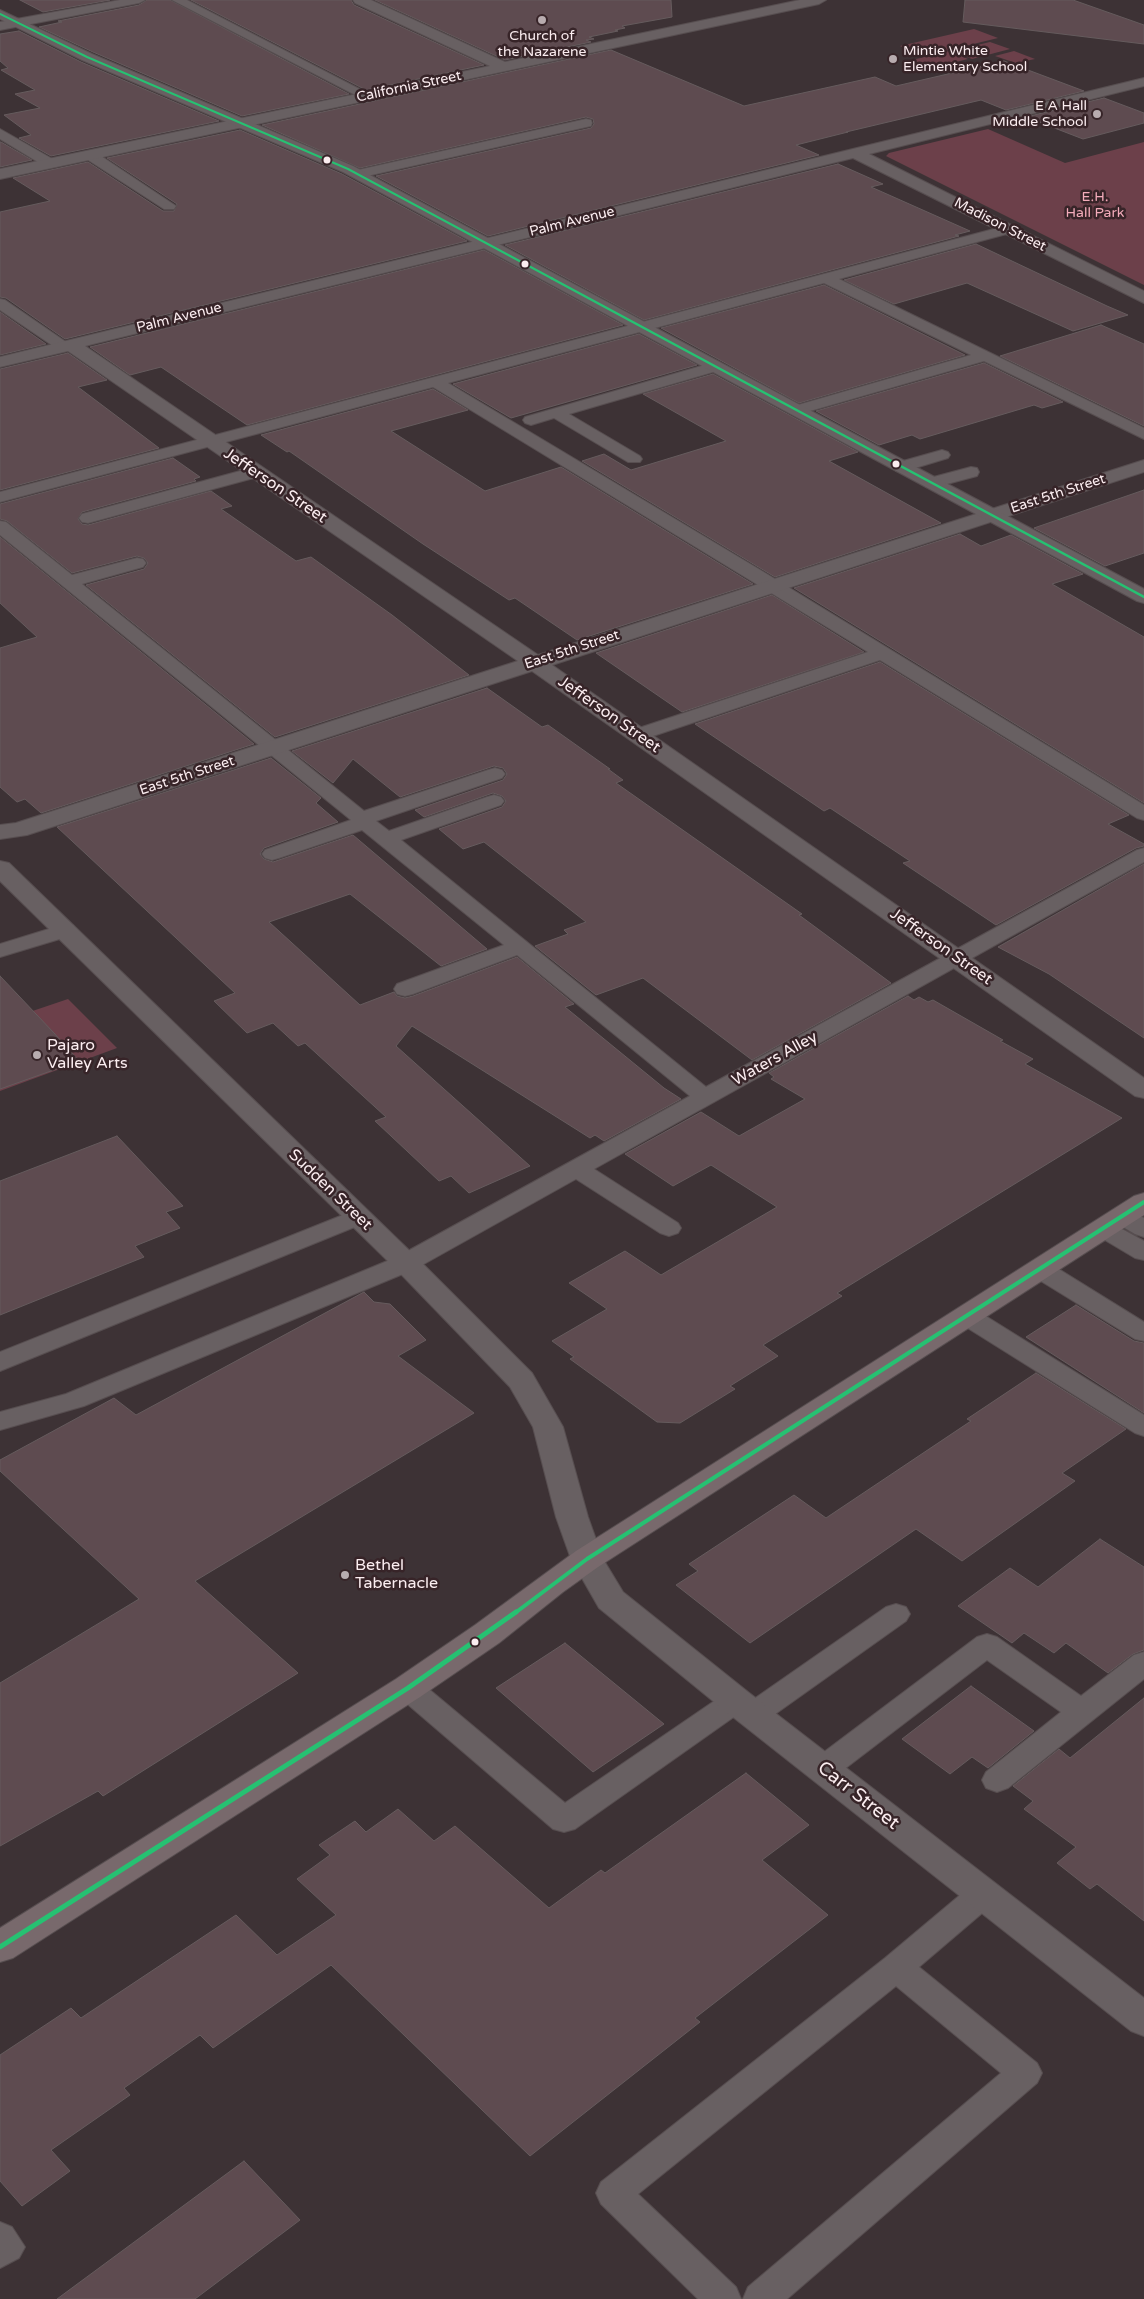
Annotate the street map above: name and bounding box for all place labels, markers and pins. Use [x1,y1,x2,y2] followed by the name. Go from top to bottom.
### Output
[536,14,548,26] marker: Church of the Nazarene
[498,28,586,60] place label: Church of the Nazarene
[903,43,1027,75] place label: Mintie White Elementary School
[887,53,899,65] marker: Mintie White Elementary School
[992,98,1087,130] place label: E A Hall Middle School
[1091,108,1103,120] marker: E A Hall Middle School
[322,155,332,165] unlabelled marker
[520,259,530,269] unlabelled marker
[891,459,901,469] unlabelled marker
[47,1036,128,1074] place label: Pajaro Valley Arts
[31,1049,43,1061] marker: Pajaro Valley Arts
[355,1556,438,1594] place label: Bethel Tabernacle
[339,1569,351,1581] marker: Bethel Tabernacle
[470,1637,480,1647] unlabelled marker

